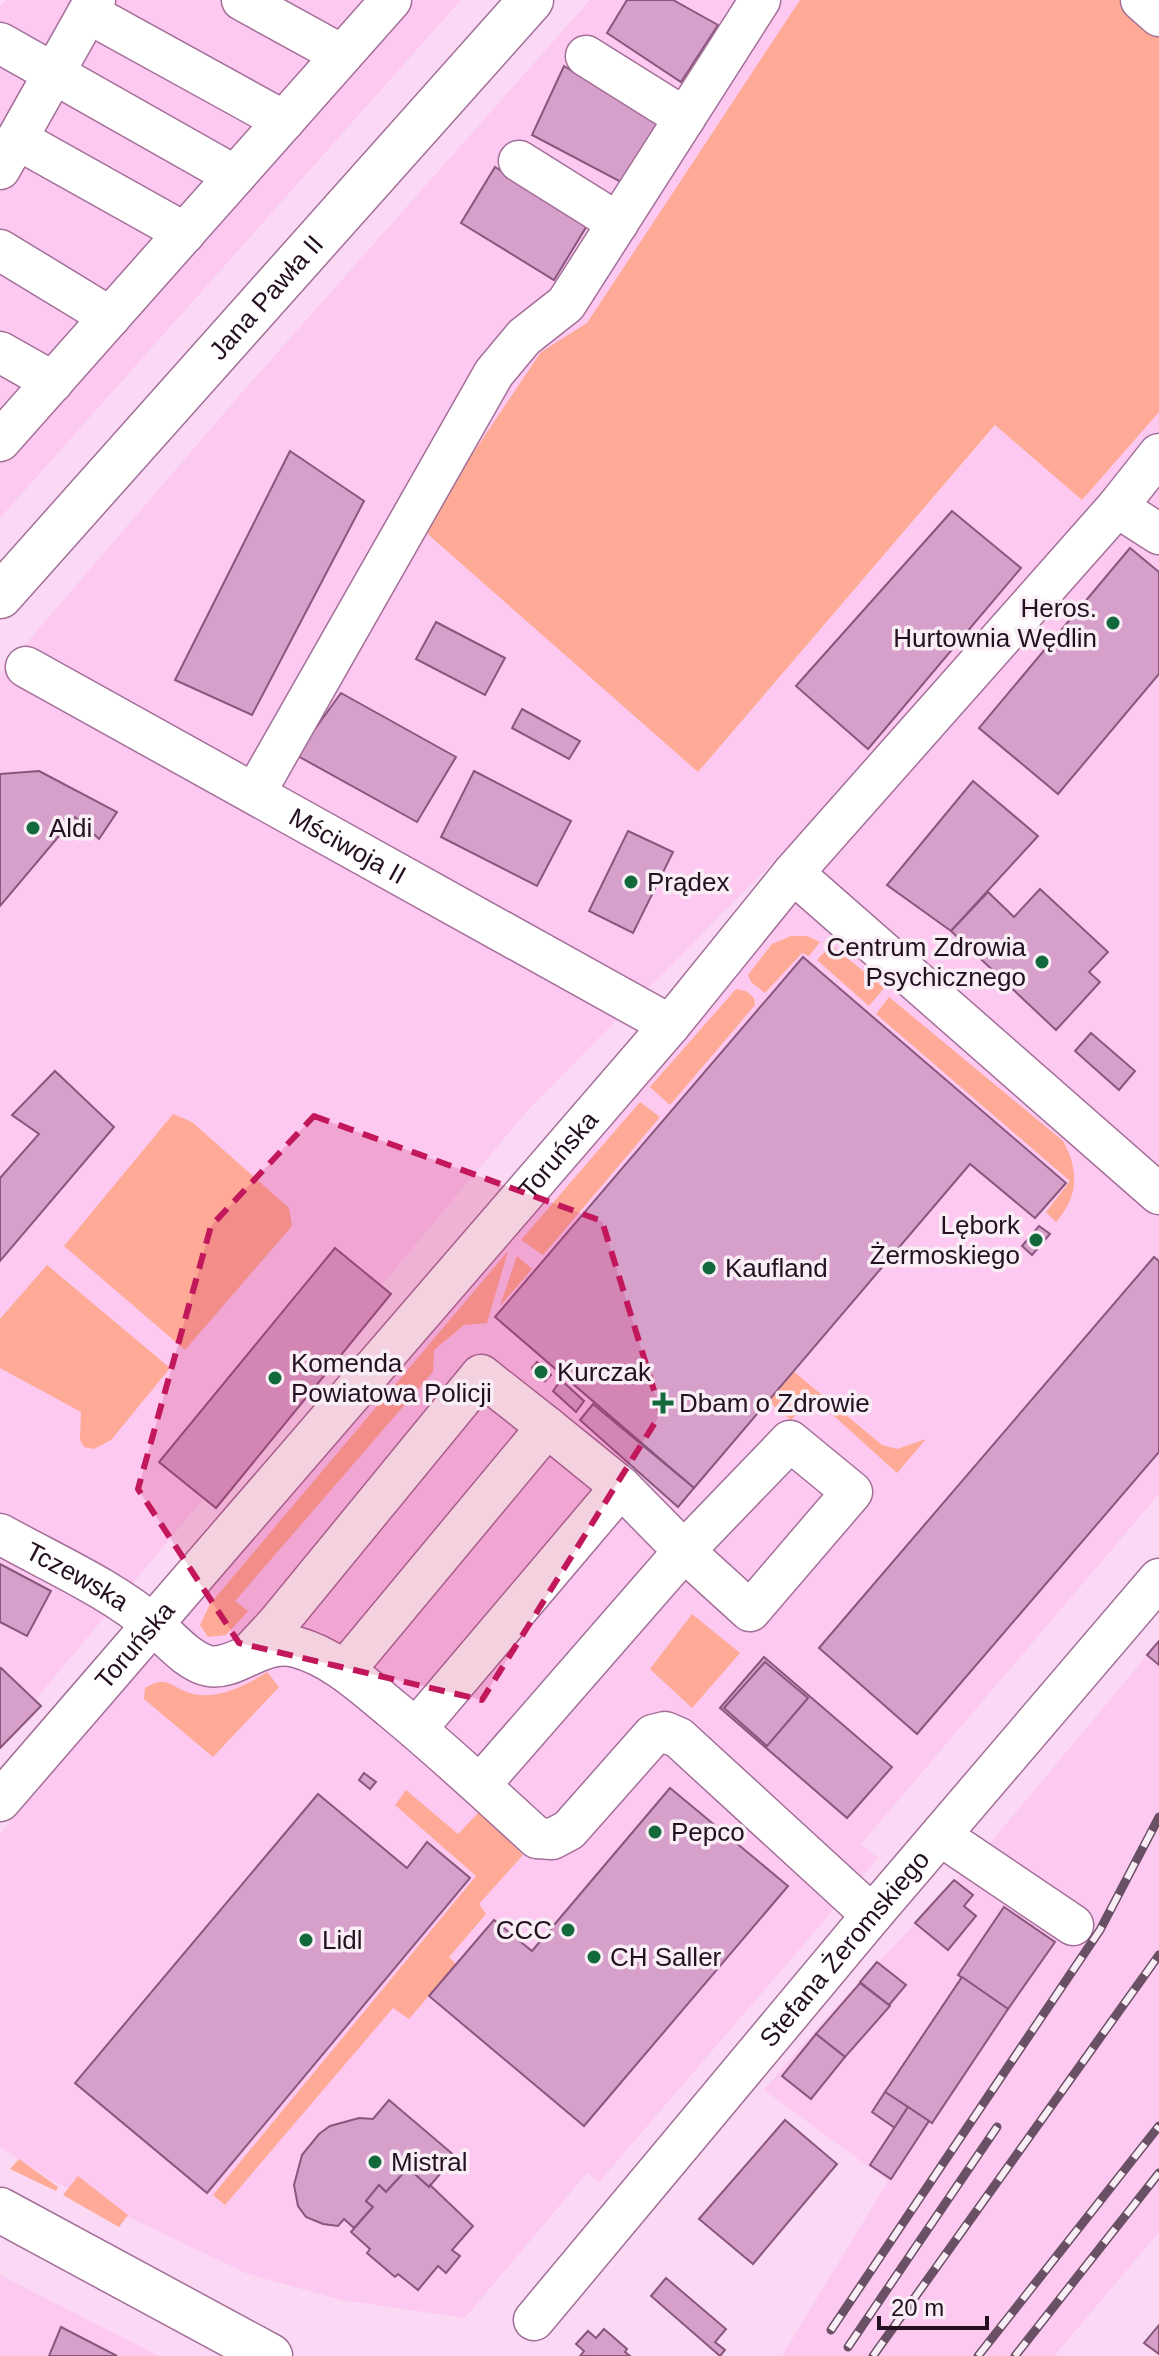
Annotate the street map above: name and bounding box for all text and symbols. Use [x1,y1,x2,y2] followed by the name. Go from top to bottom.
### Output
[203,229,329,366] street label: Jana Pawła II
[893,593,1097,653] place label: Heros. Hurtownia Wędlin
[1104,614,1122,632] marker: Heros. Hurtownia Wędlin
[284,801,411,890] street label: Mściwoja II
[49,813,92,843] place label: Aldi
[24,819,42,837] marker: Aldi
[647,867,729,897] place label: Prądex
[622,873,640,891] marker: Prądex
[827,932,1027,992] place label: Centrum Zdrowia Psychicznego
[1033,953,1051,971] marker: Centrum Zdrowia Psychicznego
[512,1104,604,1204] street label: Toruńska
[870,1210,1021,1270] place label: Lębork Żermoskiego
[1027,1231,1045,1249] marker: Lębork Żermoskiego
[725,1253,828,1283] place label: Kaufland
[700,1259,718,1277] marker: Kaufland
[291,1348,492,1408] place label: Komenda Powiatowa Policji
[557,1357,652,1387] place label: Kurczak
[532,1363,550,1381] marker: Kurczak
[266,1369,284,1387] marker: Komenda Powiatowa Policji
[679,1388,870,1418] place label: Dbam o Zdrowie
[654,1394,672,1412] marker: Dbam o Zdrowie
[21,1536,135,1617] street label: Tczewska
[89,1595,181,1695] street label: Toruńska
[671,1817,745,1847] place label: Pepco
[646,1823,664,1841] marker: Pepco
[753,1844,935,2053] street label: Stefana Żeromskiego
[496,1915,552,1945] place label: CCC
[559,1921,577,1939] marker: CCC
[322,1925,362,1955] place label: Lidl
[297,1931,315,1949] marker: Lidl
[610,1942,722,1972] place label: CH Saller
[585,1948,603,1966] marker: CH Saller
[391,2147,468,2177] place label: Mistral
[366,2153,384,2171] marker: Mistral
[879,2280,987,2330] scale bar
[891,2294,944,2321] text: 20 m

